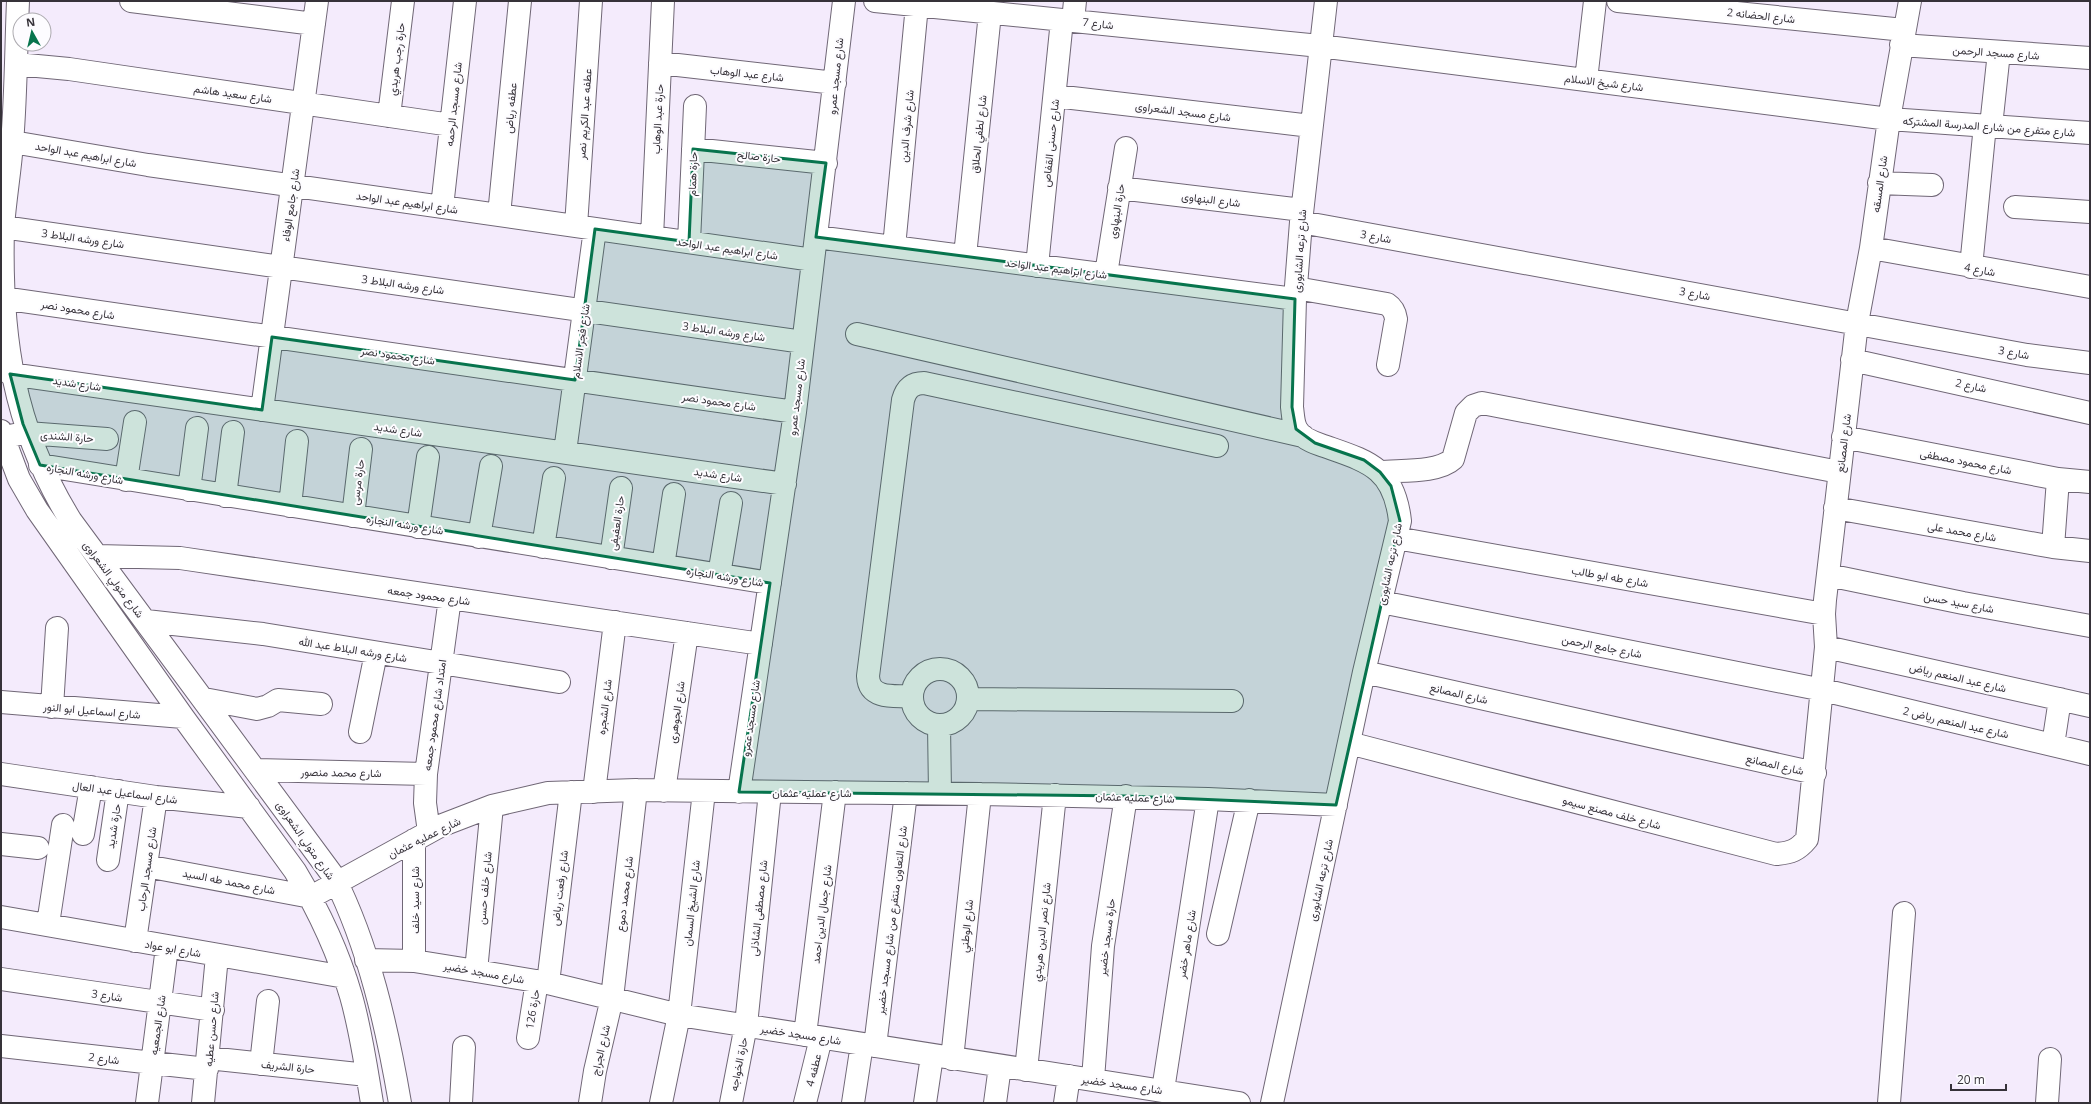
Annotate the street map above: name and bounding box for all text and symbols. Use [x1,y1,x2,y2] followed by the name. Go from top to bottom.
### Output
[1726,4,1796,27] street label: شارع الحضانه 2
[12,12,52,52] north arrow
[25,14,36,30] text: N
[1082,14,1115,33] street label: شارع 7
[384,22,411,97] street label: حارة رجب هريدي
[823,36,848,115] street label: شارع مسجد عمرو
[1952,41,2040,64] street label: شارع مسجد الرحمن
[441,61,466,147] street label: شارع مسجد الرحمه
[709,62,785,85] street label: شارع عبد الوهاب
[573,68,596,161] street label: عطفه عبد الكريم نصر
[1564,70,1645,95] street label: شارع شيخ الاسلام
[193,80,273,107] street label: شارع سعيد هاشم
[500,82,520,134] street label: عطفه رياض
[648,84,666,154] street label: حارة عبد الوهاب
[895,89,918,163] street label: شارع شرف الدين
[966,94,993,174] street label: شارع لطفي الحلاق
[1038,98,1063,188] street label: شارع حسنى القفاص
[1134,98,1232,125] street label: شارع مسجد الشعراوى
[1902,112,2076,141] street label: شارع متفرع من شارع المدرسة المشتركه
[34,138,138,171] street label: شارع ابراهيم عبد الواحد
[736,146,782,167] street label: حارة صالح
[684,151,701,197] street label: حارة همام
[1868,154,1891,214] street label: شارع المسقه
[277,167,304,243] street label: شارع جامع الوفاء
[1104,182,1128,240] street label: حارة البنهاوى
[355,187,459,218] street label: شارع ابراهيم عبد الواحد
[1181,188,1242,211] street label: شارع البنهاوى
[1289,208,1310,293] street label: شارع ترعه الشابورى
[40,225,126,252] street label: شارع ورشه البلاط 3
[1359,226,1393,247] street label: شارع 3
[675,233,779,264] street label: شارع ابراهيم عبد الواحد
[1004,254,1108,283] street label: شارع ابراهيم عبد الواحد
[1963,259,1997,280] street label: شارع 4
[360,271,446,298] street label: شارع ورشه البلاط 3
[1678,283,1712,304] street label: شارع 3
[39,296,116,323] street label: شارع محمود نصر
[567,302,594,379] street label: شارع فجر الاسلام
[681,318,767,345] street label: شارع ورشه البلاط 3
[359,342,436,369] street label: شارع محمود نصر
[1997,342,2031,363] street label: شارع 3
[784,357,809,436] street label: شارع مسجد عمرو
[52,372,103,395] street label: شارع شديد
[1954,374,1988,397] street label: شارع 2
[680,388,757,415] street label: شارع محمود نصر
[1832,412,1855,473] street label: شارع المصانع
[373,418,424,441] street label: شارع شديد
[40,427,94,445] street label: حارة الشندى
[1919,445,2013,478] street label: شارع محمود مصطفى
[347,458,367,506] street label: حارة مرسى
[45,459,125,488] street label: شارع ورشه النجاره
[693,463,744,486] street label: شارع شديد
[605,495,627,551] street label: حارة العفيفى
[365,511,445,539] street label: شارع ورشه النجاره
[1926,518,1998,545] street label: شارع محمد على
[1373,521,1406,607] street label: شارع ترعه الشابورى
[78,537,148,623] street label: شارع متولي الشعراوى
[1570,562,1650,591] street label: شارع طه ابو طالب
[685,563,765,591] street label: شارع ورشه النجاره
[387,582,472,609] street label: شارع محمود جمعه
[1923,588,1996,617] street label: شارع سيد حسن
[1560,631,1644,662] street label: شارع جامع الرحمن
[298,633,408,666] street label: شارع ورشه البلاط عبد الله
[419,658,450,772] street label: امتداد شارع محمود جمعه
[1908,659,2008,696] street label: شارع عبد المنعم رياض
[593,678,616,736] street label: شارع الشجره
[737,678,764,757] street label: شارع مسجد عمرو
[1428,679,1490,708] street label: شارع المصانع
[664,680,689,744] street label: شارع الجوهرى
[42,698,141,723] street label: شارع اسماعيل ابو النور
[1901,703,2011,743] street label: شارع عبد المنعم رياض 2
[1744,750,1806,779] street label: شارع المصانع
[299,764,382,781] street label: شارع محمد منصور
[71,777,179,808] street label: شارع اسماعيل عبد العال
[772,785,852,801] street label: شارع عمليه عثمان
[1095,788,1175,807] street label: شارع عمليه عثمان
[1561,792,1663,833] street label: شارع خلف مصنع سيمو
[271,798,339,884] street label: شارع متولي الشعراوى
[102,803,124,849] street label: حارة شديد
[385,813,464,862] street label: شارع عمليه عثمان
[872,824,911,1016] street label: شارع التعاون منتفرع من شارع مسجد خضير
[133,825,160,912] street label: شارع مسجد الرحاب
[1304,837,1337,923] street label: شارع ترعه الشابورى
[547,849,572,927] street label: شارع رفعت رياض
[473,850,496,925] street label: شارع خلف حسن
[612,855,637,933] street label: شارع محمد دموع
[679,859,704,947] street label: شارع الشيخ السمان
[745,859,772,957] street label: شارع مصطفى الشاذلى
[807,863,836,965] street label: شارع جمال الدين احمد
[181,865,277,898] street label: شارع محمد طه السيد
[407,866,423,934] street label: شارع سيد خلف
[1028,881,1057,983] street label: شارع نصر الدين هريدي
[1094,897,1118,978] street label: حارة مسجد خضير
[956,898,979,954] street label: شارع الوطني
[1173,908,1200,981] street label: شارع ماهر خضر
[143,936,203,961] street label: شارع ابو عواد
[441,957,526,988] street label: شارع مسجد خضير
[90,985,124,1006] street label: شارع 3
[521,988,543,1030] street label: حارة 126
[200,991,223,1067] street label: شارع حسن عطيه
[145,994,170,1056] street label: شارع الجمعيه
[758,1020,843,1049] street label: شارع مسجد خضير
[587,1023,614,1077] street label: شارع الجراج
[725,1036,751,1092] street label: حارة الخواجه
[87,1049,121,1068] street label: شارع 2
[802,1052,824,1088] street label: عطفه 4
[260,1056,316,1076] street label: حارة الشريف
[1951,1066,2006,1092] scale bar
[1079,1071,1164,1098] street label: شارع مسجد خضير
[1957,1071,1985,1088] text: 20 m

